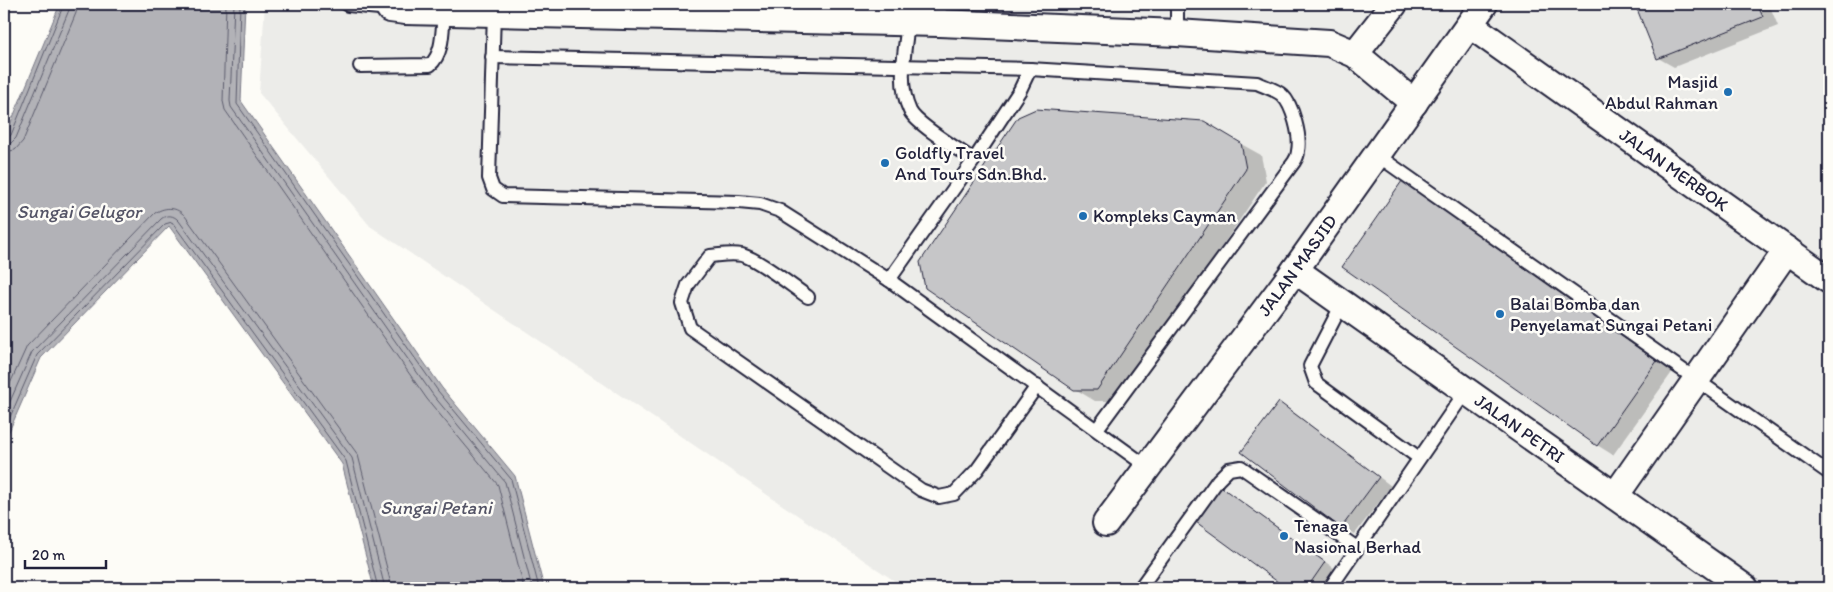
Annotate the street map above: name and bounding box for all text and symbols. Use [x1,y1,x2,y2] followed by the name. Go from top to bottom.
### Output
[1605,71,1718,114] place label: Masjid Abdul Rahman
[1722,86,1734,98] marker: Masjid Abdul Rahman
[1615,124,1733,216] street label: JALAN MERBOK
[895,142,1047,185] place label: Goldfly Travel And Tours Sdn.Bhd.
[879,157,891,169] marker: Goldfly Travel And Tours Sdn.Bhd.
[17,200,143,223] water label: Sungai Gelugor
[1093,205,1237,227] place label: Kompleks Cayman
[1077,210,1089,222] marker: Kompleks Cayman
[1253,210,1342,321] street label: JALAN MASJID
[1510,293,1712,336] place label: Balai Bomba dan Penyelamat Sungai Petani
[1494,308,1506,320] marker: Balai Bomba dan Penyelamat Sungai Petani
[1470,389,1569,468] street label: JALAN PETRI
[380,496,494,519] water label: Sungai Petani
[1294,515,1421,558] place label: Tenaga Nasional Berhad
[1278,530,1290,542] marker: Tenaga Nasional Berhad
[25,537,106,569] scale bar
[32,546,66,564] text: 20 m

